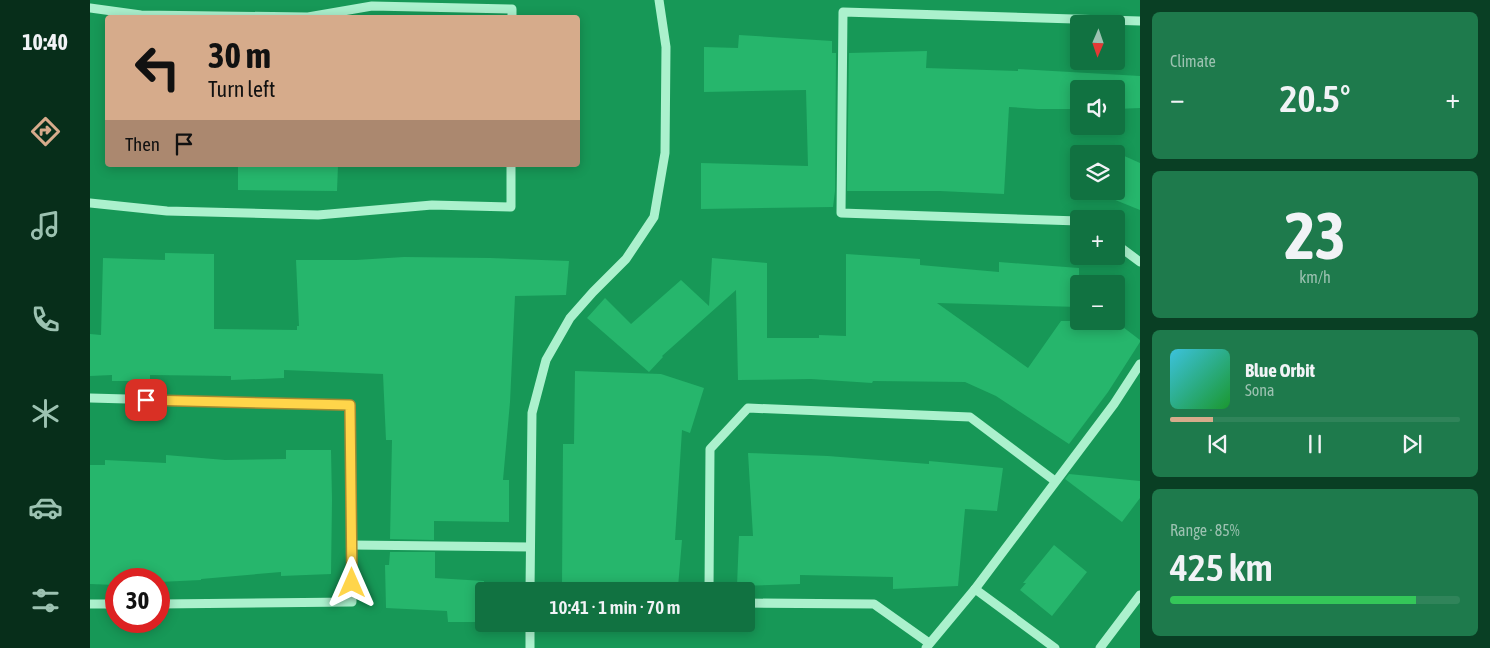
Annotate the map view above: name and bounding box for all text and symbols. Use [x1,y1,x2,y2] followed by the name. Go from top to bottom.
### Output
[1070,15,1125,70] north arrow
[1070,15,1125,330] map controls
[22,29,68,55] text: 10:40
[125,35,190,100] icon: left
[208,35,271,75] text: 30 m
[1170,52,1216,70] text: Climate
[208,76,275,102] text: Turn left
[1280,77,1350,120] text: 20.5°
[1070,80,1125,135] button: sound
[1170,82,1185,114] text: −
[1445,82,1460,114] text: +
[28,114,63,149] icon: directions
[170,130,198,158] icon: arrive
[125,133,160,155] text: Then
[1070,145,1125,200] button: layers
[1284,198,1346,273] text: 23
[28,208,63,243] icon: music
[1070,210,1125,265] button: +
[1299,268,1331,286] text: km/h
[1070,275,1125,330] button: −
[28,302,63,337] icon: phone
[1245,359,1315,381] text: Blue Orbit
[125,379,167,421] pin
[1245,381,1274,399] text: Sona
[132,386,160,414] icon: arrive
[28,396,63,431] icon: climate
[1204,430,1232,458] icon: previous
[1301,430,1329,458] icon: pause
[1398,430,1426,458] icon: next
[28,490,63,525] icon: car
[1170,521,1240,539] text: Range · 85%
[1170,546,1273,589] text: 425 km
[325,556,377,608] position arrow
[105,568,170,633] speed limit sign: 30
[28,583,63,618] icon: filters
[550,596,680,618] text: 10:41 · 1 min · 70 m

